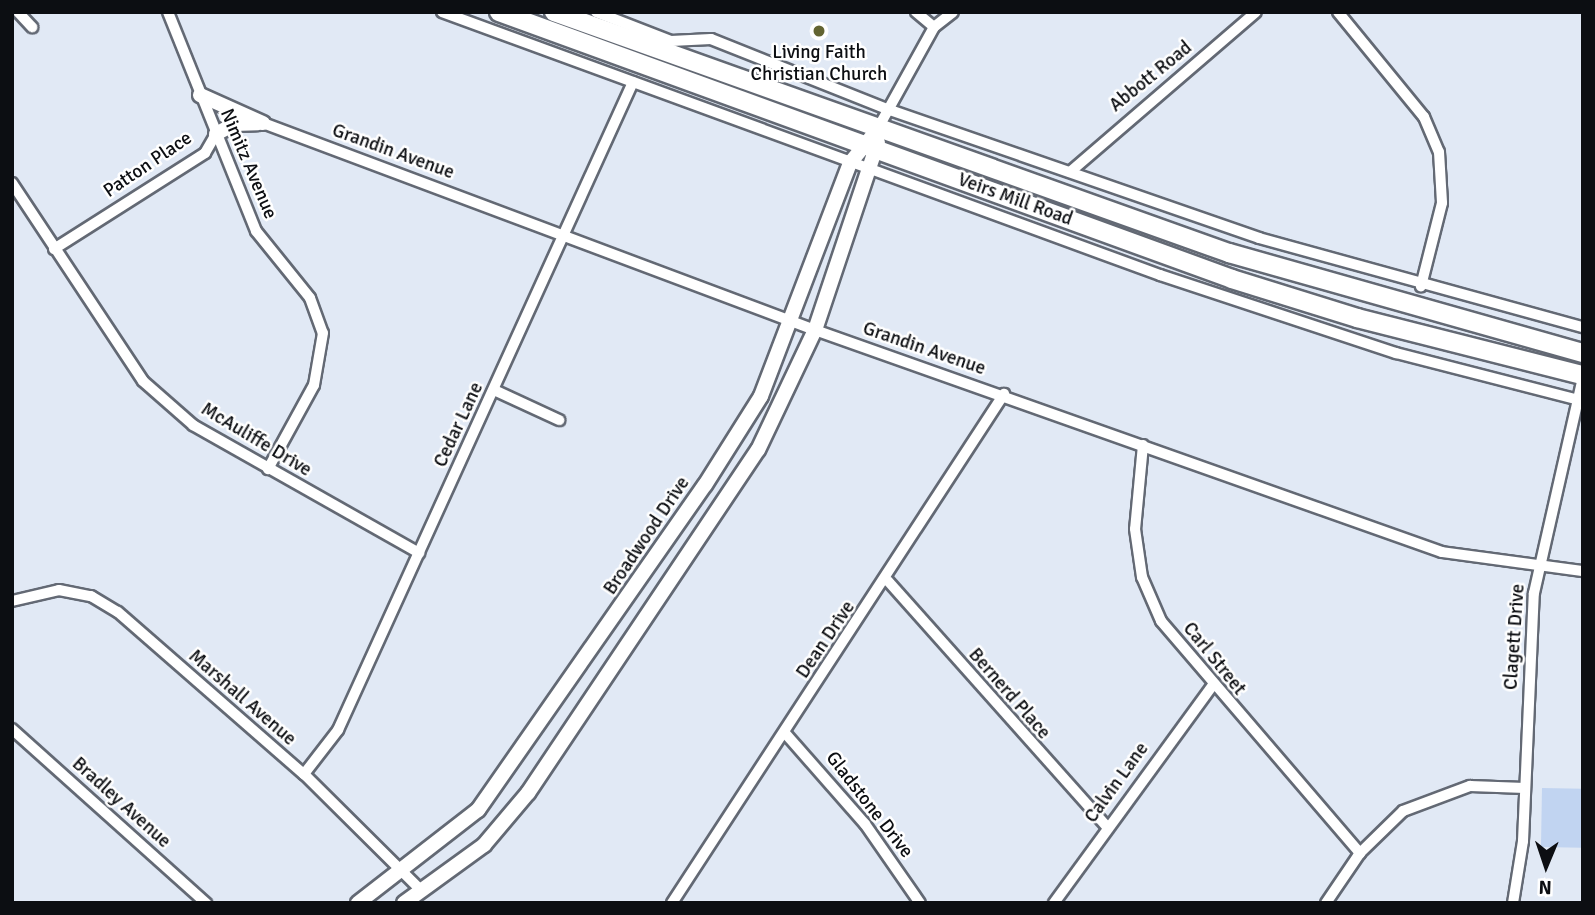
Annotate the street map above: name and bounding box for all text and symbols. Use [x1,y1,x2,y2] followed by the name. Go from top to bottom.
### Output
[811,23,827,39] marker: Living Faith Christian Church
[1105,37,1197,117] street label: Abbott Road
[751,42,887,86] place label: Living Faith Christian Church
[215,106,281,222] street label: Nimitz Avenue
[329,119,457,185] street label: Grandin Avenue
[99,127,197,203] street label: Patton Place
[955,169,1075,231] street label: Veirs Mill Road
[860,317,988,381] street label: Grandin Avenue
[429,379,489,471] street label: Cedar Lane
[197,398,315,482] street label: McAuliffe Drive
[599,473,695,599] street label: Broadwood Drive
[1500,583,1530,691] street label: Clagett Drive
[792,597,860,683] street label: Dean Drive
[1178,618,1250,700] street label: Carl Street
[963,644,1055,744] street label: Bernerd Place
[184,645,300,751] street label: Marshall Avenue
[1080,738,1154,828] street label: Calvin Lane
[820,747,918,863] street label: Gladstone Drive
[67,753,175,853] street label: Bradley Avenue
[1511,831,1581,901] north arrow
[1538,875,1552,899] text: N

